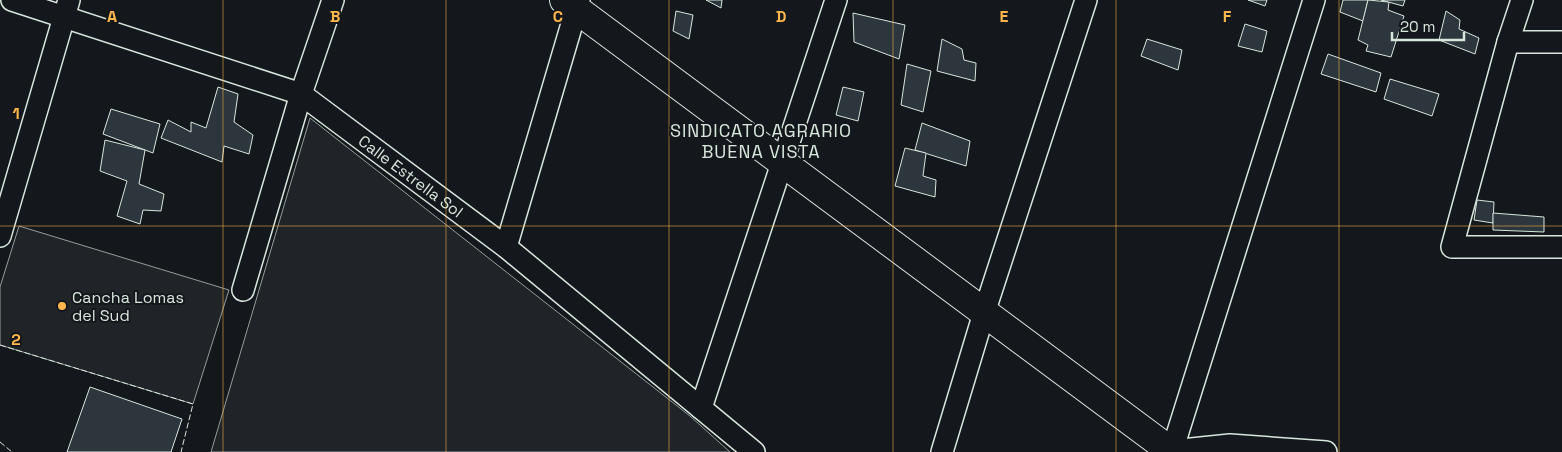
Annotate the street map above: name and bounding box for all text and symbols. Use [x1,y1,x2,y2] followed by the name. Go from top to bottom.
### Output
[107,6,117,27] text: A
[330,6,340,27] text: B
[553,6,563,27] text: C
[776,6,786,27] text: D
[1000,6,1009,27] text: E
[1223,6,1232,27] text: F
[1392,10,1464,42] scale bar
[1400,17,1435,36] text: 20 m
[12,103,20,124] text: 1
[670,119,852,163] district label: SINDICATO AGRARIO BUENA VISTA
[354,130,467,222] street label: Calle Estrella Sol
[72,287,184,326] place label: Cancha Lomas del Sud
[56,300,68,312] marker: Cancha Lomas del Sud
[11,329,21,350] text: 2

